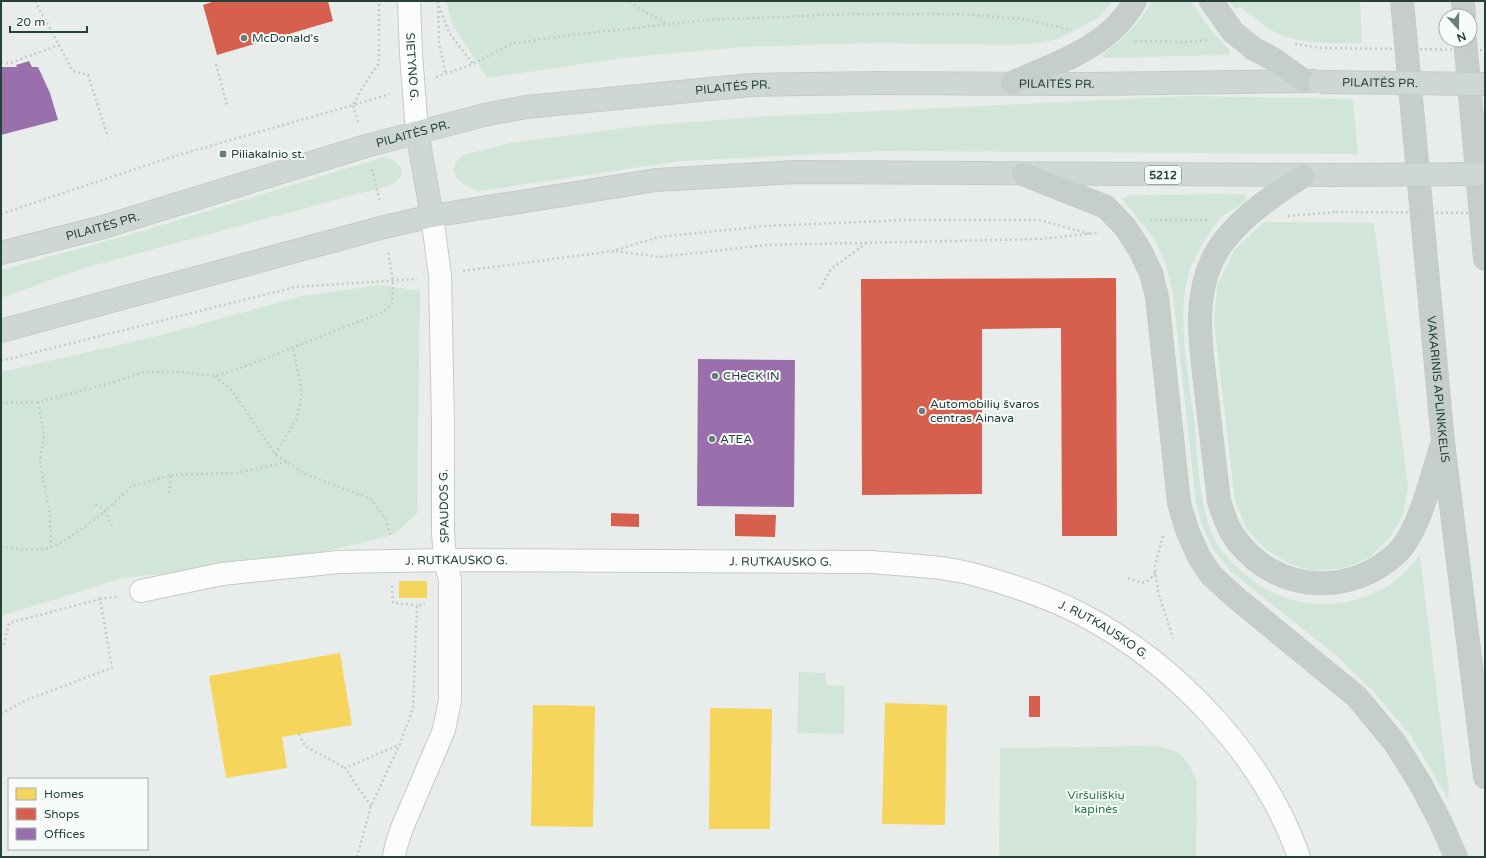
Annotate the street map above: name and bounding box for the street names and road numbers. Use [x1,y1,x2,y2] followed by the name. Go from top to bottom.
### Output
[403,32,422,102] street label: SIETYNO G.
[1342,75,1418,90] street label: PILAITĖS PR.
[1019,77,1095,91] street label: PILAITĖS PR.
[694,78,771,97] street label: PILAITĖS PR.
[375,117,451,150] street label: PILAITĖS PR.
[1145,166,1181,184] road number: 5212
[64,209,141,243] street label: PILAITĖS PR.
[1424,315,1453,464] street label: VAKARINIS APLINKKELIS
[436,469,452,543] street label: SPAUDOS G.
[405,553,508,568] street label: J. RUTKAUSKO G.
[729,554,832,569] street label: J. RUTKAUSKO G.
[1057,597,1151,662] street label: J. RUTKAUSKO G.

